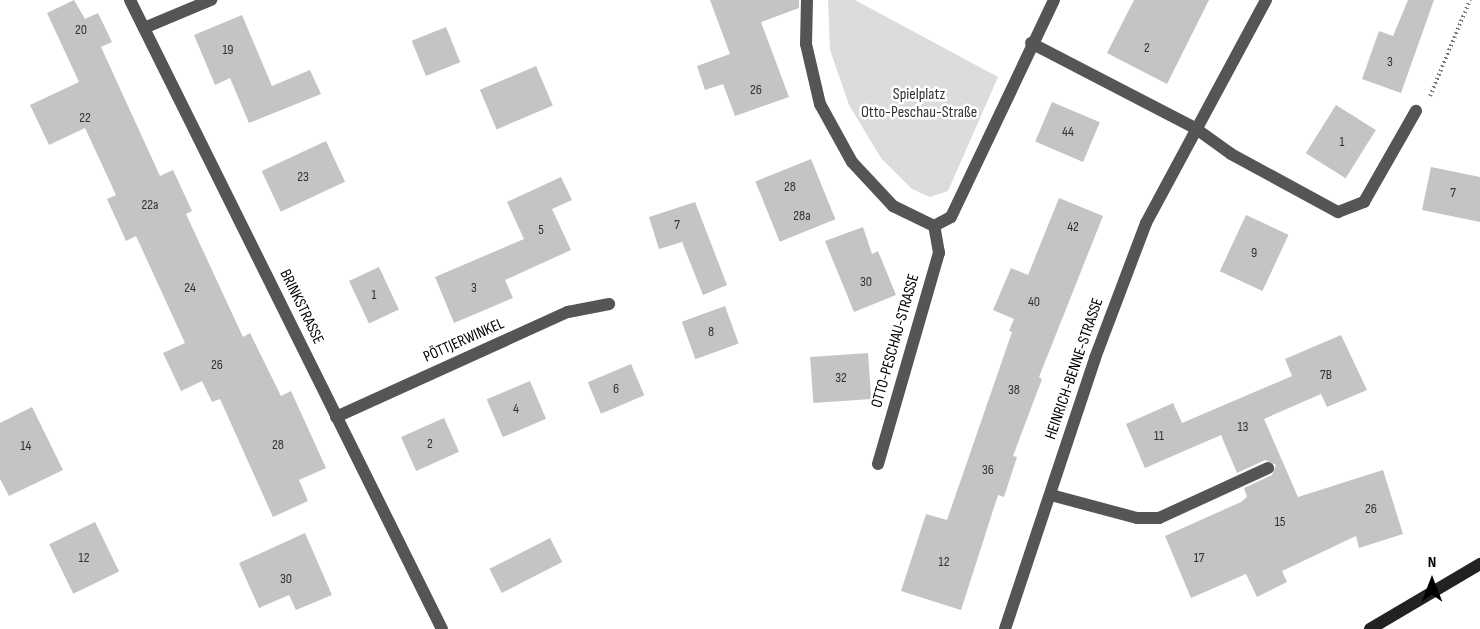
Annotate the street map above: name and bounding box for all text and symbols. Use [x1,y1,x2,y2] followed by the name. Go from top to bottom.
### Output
[75,22,87,38] house number: 20
[1144,40,1150,56] house number: 2
[222,42,234,58] house number: 19
[1387,54,1393,70] house number: 3
[750,82,762,98] house number: 26
[861,85,977,123] park label: Spielplatz Otto-Peschau-Straße
[79,110,91,126] house number: 22
[1062,124,1074,140] house number: 44
[1340,134,1344,150] house number: 1
[297,169,309,185] house number: 23
[784,179,796,195] house number: 28
[1450,185,1456,201] house number: 7
[142,197,158,213] house number: 22a
[793,208,811,224] house number: 28a
[674,217,680,233] house number: 7
[1067,219,1079,235] house number: 42
[538,222,544,238] house number: 5
[1251,245,1257,261] house number: 9
[275,267,327,347] street label: BRINKSTRASSE
[868,272,924,410] street label: OTTO-PESCHAU-STRASSE
[860,274,872,290] house number: 30
[184,280,196,296] house number: 24
[471,280,477,296] house number: 3
[372,287,376,303] house number: 1
[1028,294,1040,310] house number: 40
[1042,296,1108,442] street label: HEINRICH-BENNE-STRASSE
[421,315,507,367] street label: PÖTTJERWINKEL
[708,324,714,340] house number: 8
[211,357,223,373] house number: 26
[1320,367,1332,383] house number: 7B
[835,370,847,386] house number: 32
[613,381,619,397] house number: 6
[1008,382,1020,398] house number: 38
[513,401,519,417] house number: 4
[1238,419,1248,435] house number: 13
[1154,428,1164,444] house number: 11
[427,436,433,452] house number: 2
[272,437,284,453] house number: 28
[21,438,31,454] house number: 14
[982,462,994,478] house number: 36
[1365,501,1377,517] house number: 26
[1275,514,1285,530] house number: 15
[79,550,89,566] house number: 12
[1194,550,1204,566] house number: 17
[1402,551,1462,611] north arrow
[1428,553,1436,572] text: N
[939,554,949,570] house number: 12
[280,571,292,587] house number: 30

